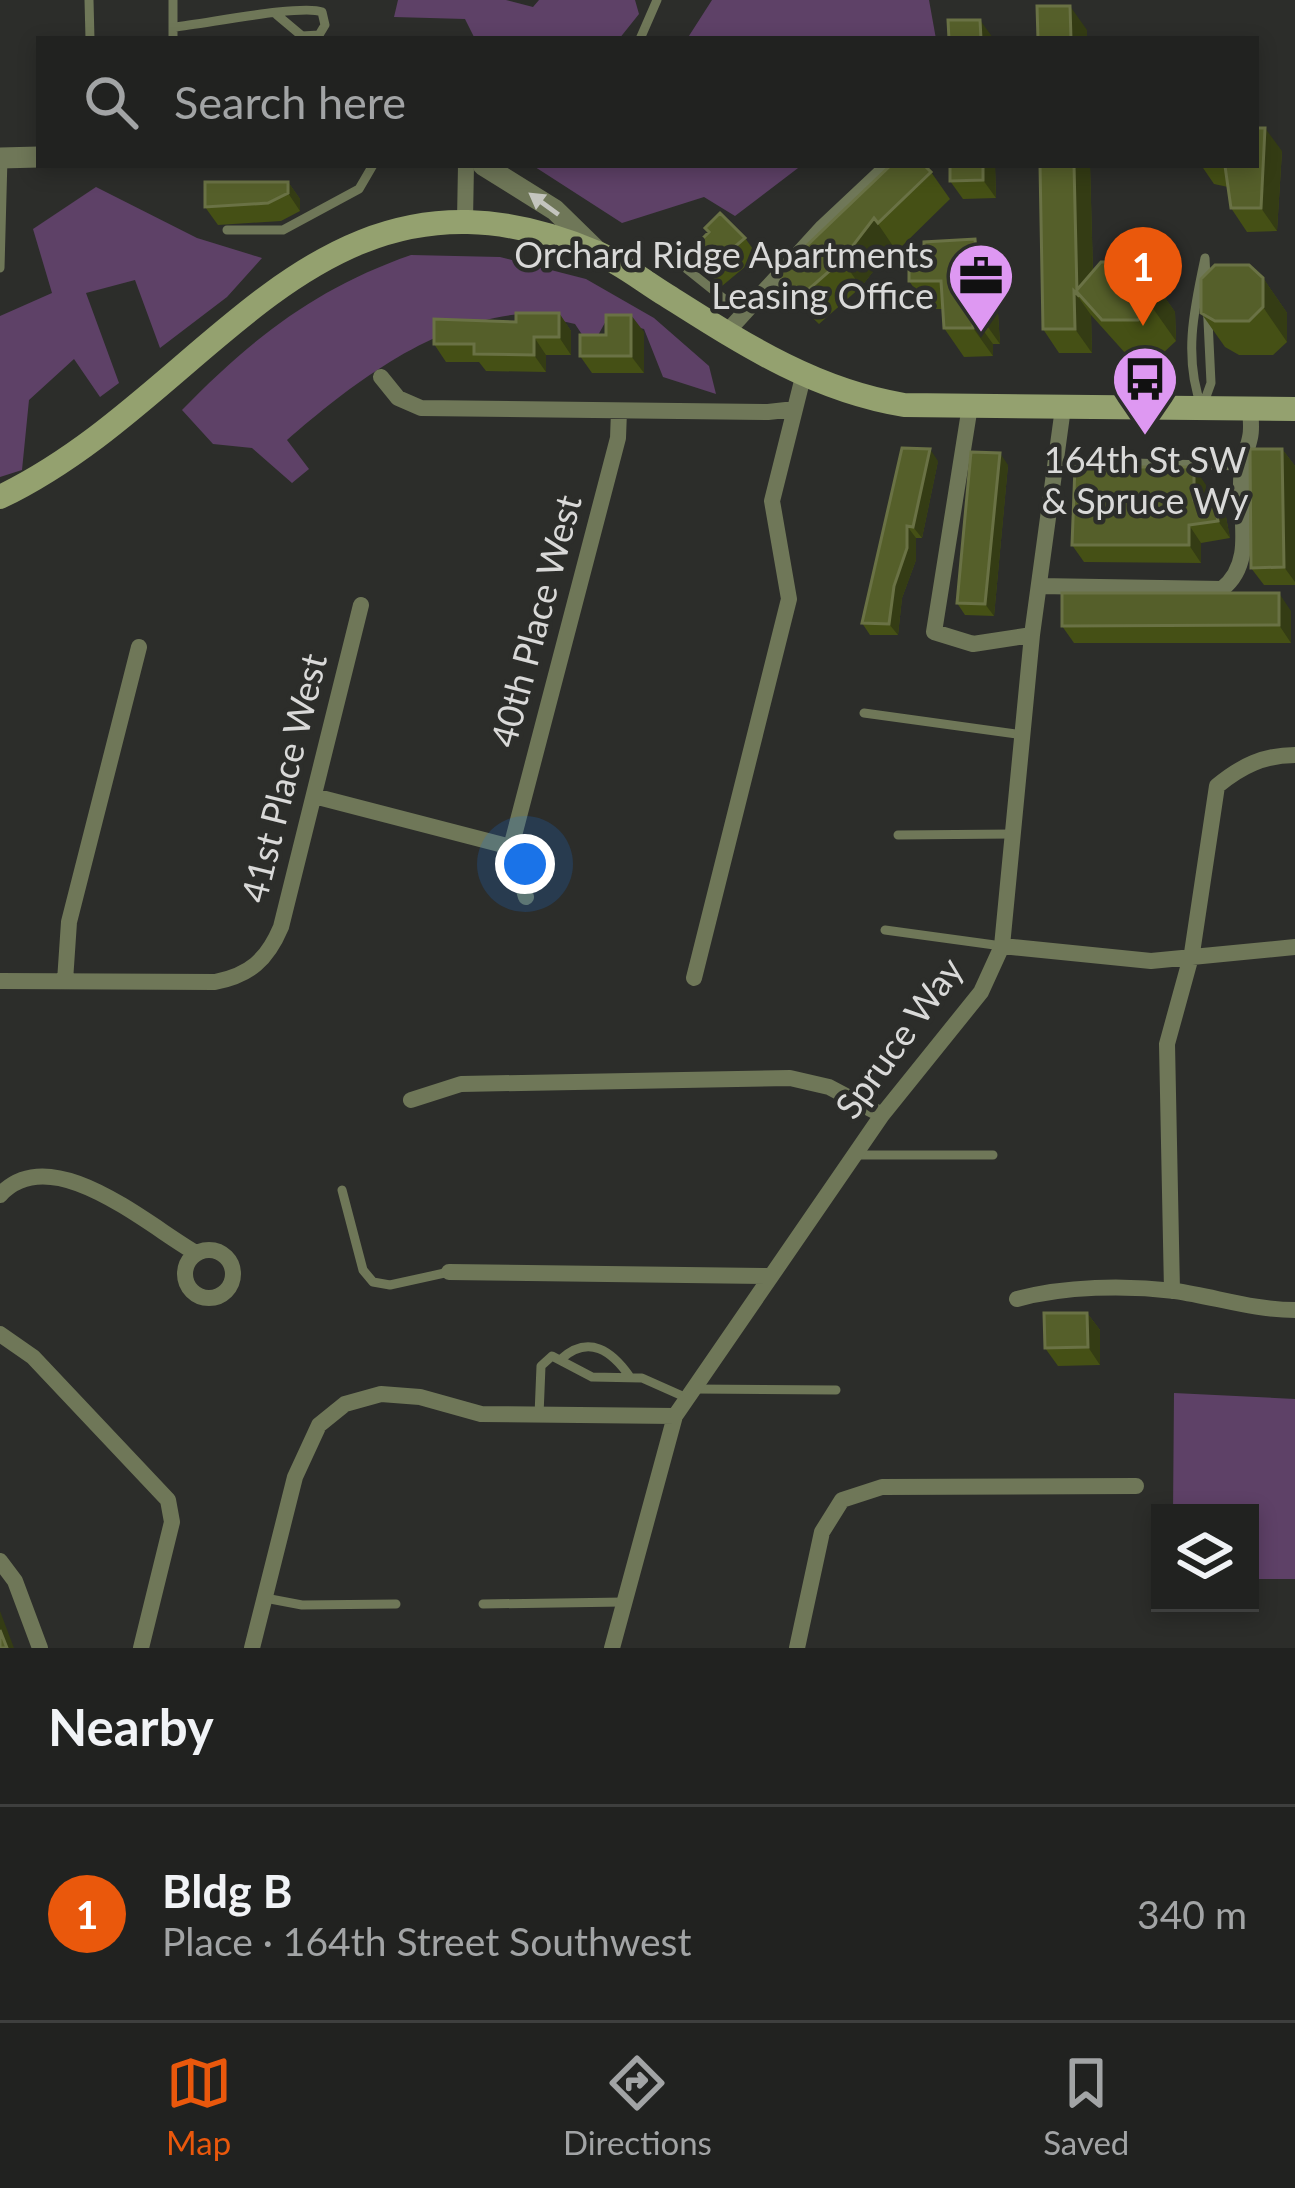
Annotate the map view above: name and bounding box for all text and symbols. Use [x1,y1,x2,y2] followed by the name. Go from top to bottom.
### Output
[36,36,1259,168] search box
[78,69,144,135] icon: search
[174,75,406,129] text: Search here
[528,193,560,216] one-way arrow
[1104,227,1182,326] pin: 1
[514,232,934,317] place label: Orchard Ridge Apartments Leasing Office
[946,241,1016,335] office icon: Orchard Ridge Apartments Leasing Office
[1110,344,1180,438] bus stop icon: 164th St SW & Spruce Wy
[1041,437,1249,522] place label: 164th St SW & Spruce Wy
[480,490,590,752] street label: 40th Place West
[231,649,335,907] street label: 41st Place West
[495,834,555,894] your location
[825,948,972,1127] street label: Spruce Way
[1151,1504,1259,1612] map controls
[1151,1504,1259,1612] button: layers
[48,1696,214,1757] text: Nearby
[162,1864,292,1918] text: Bldg B
[76,1891,98,1937] text: 1
[1137,1891,1247,1937] text: 340 m
[162,1918,691,1964] text: Place · 164th Street Southwest
[166,2050,232,2162] tab: Map
[563,2050,712,2162] tab: Directions
[1043,2050,1129,2162] tab: Saved

